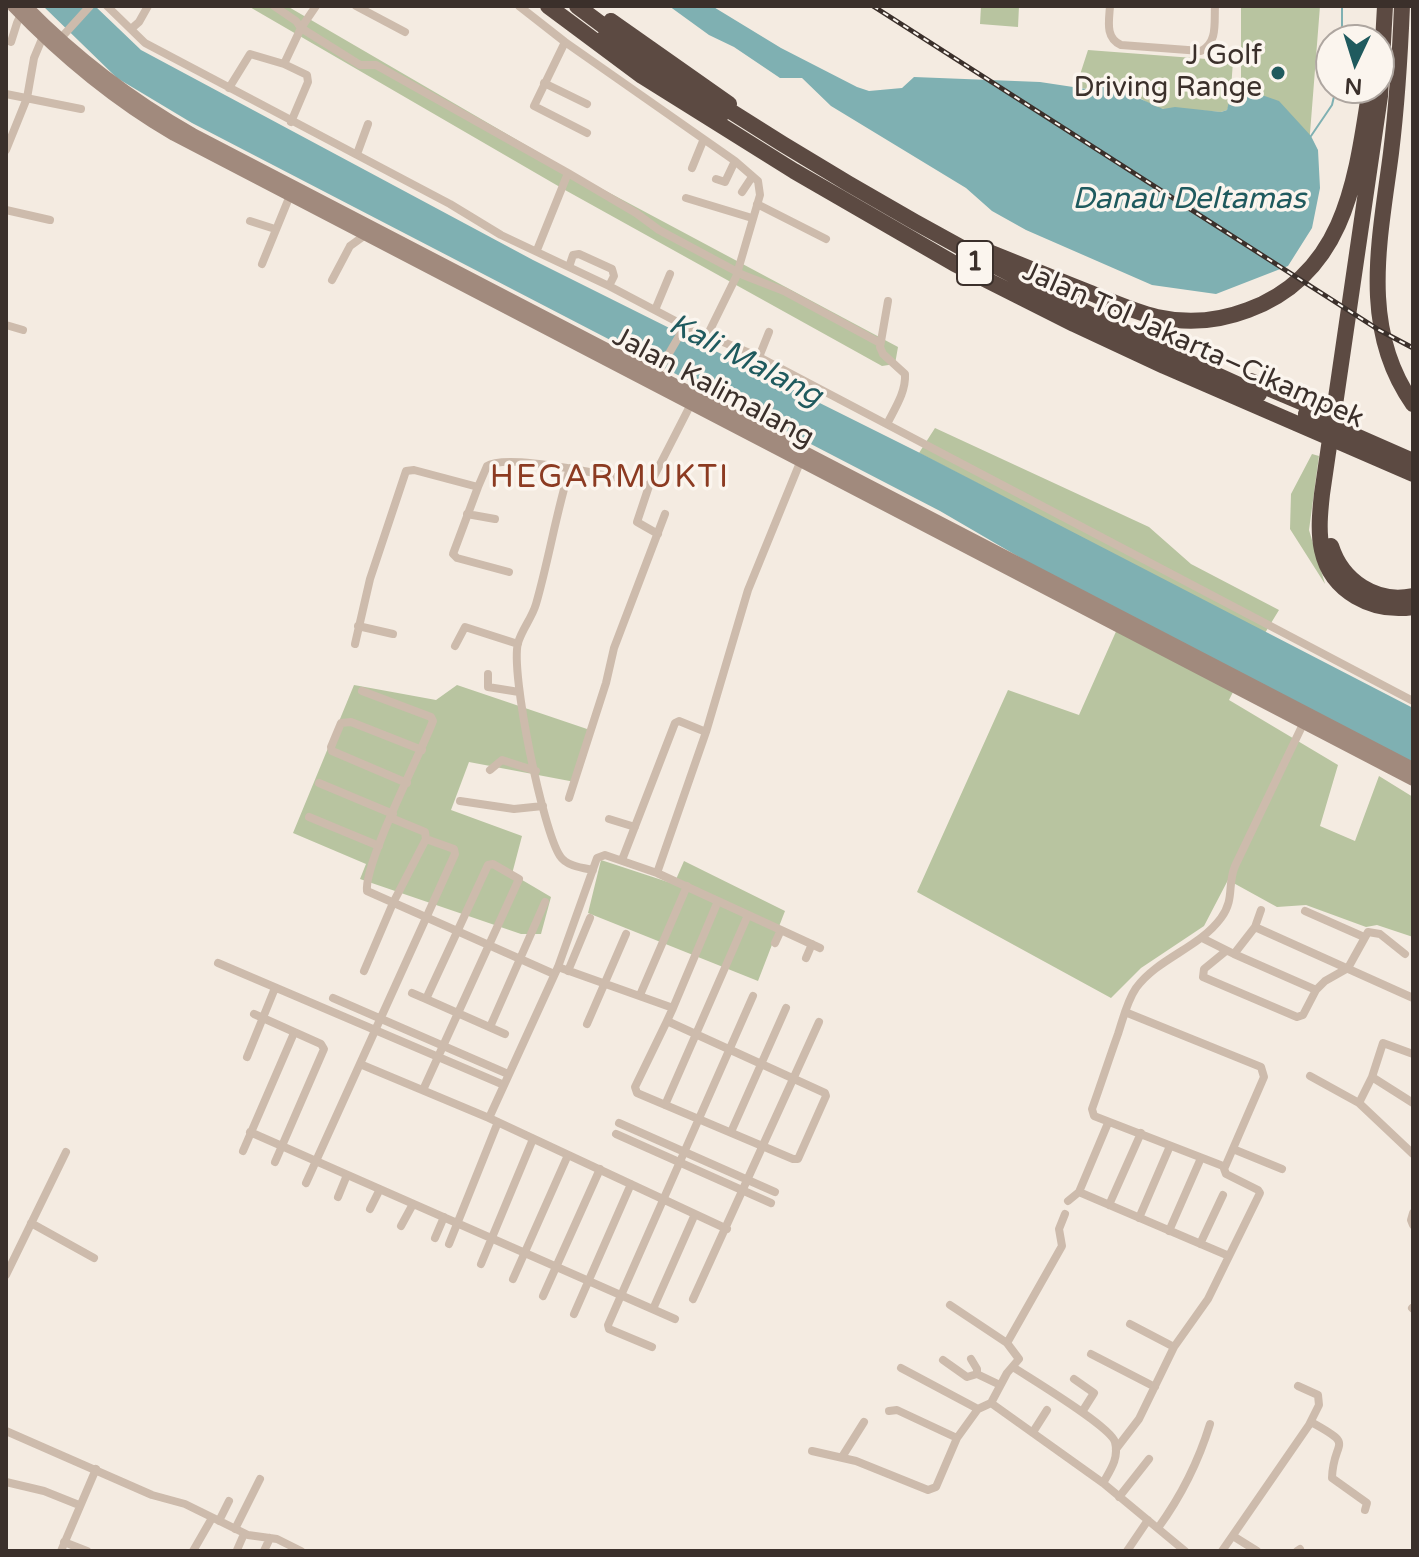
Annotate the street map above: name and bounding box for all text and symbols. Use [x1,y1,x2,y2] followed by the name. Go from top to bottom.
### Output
[1315,24,1395,104] north arrow
[1073,40,1262,106] place label: J Golf Driving Range
[1269,64,1287,82] marker: J Golf Driving Range
[1344,72,1363,100] text: N
[1072,182,1306,218] water label: Danau Deltamas
[957,241,993,285] road number: 1
[1017,255,1369,437] street label: Jalan Tol Jakarta–Cikampek
[662,307,828,415] water label: Kali Malang
[607,321,819,455] street label: Jalan Kalimalang
[490,460,730,498] district label: HEGARMUKTI

